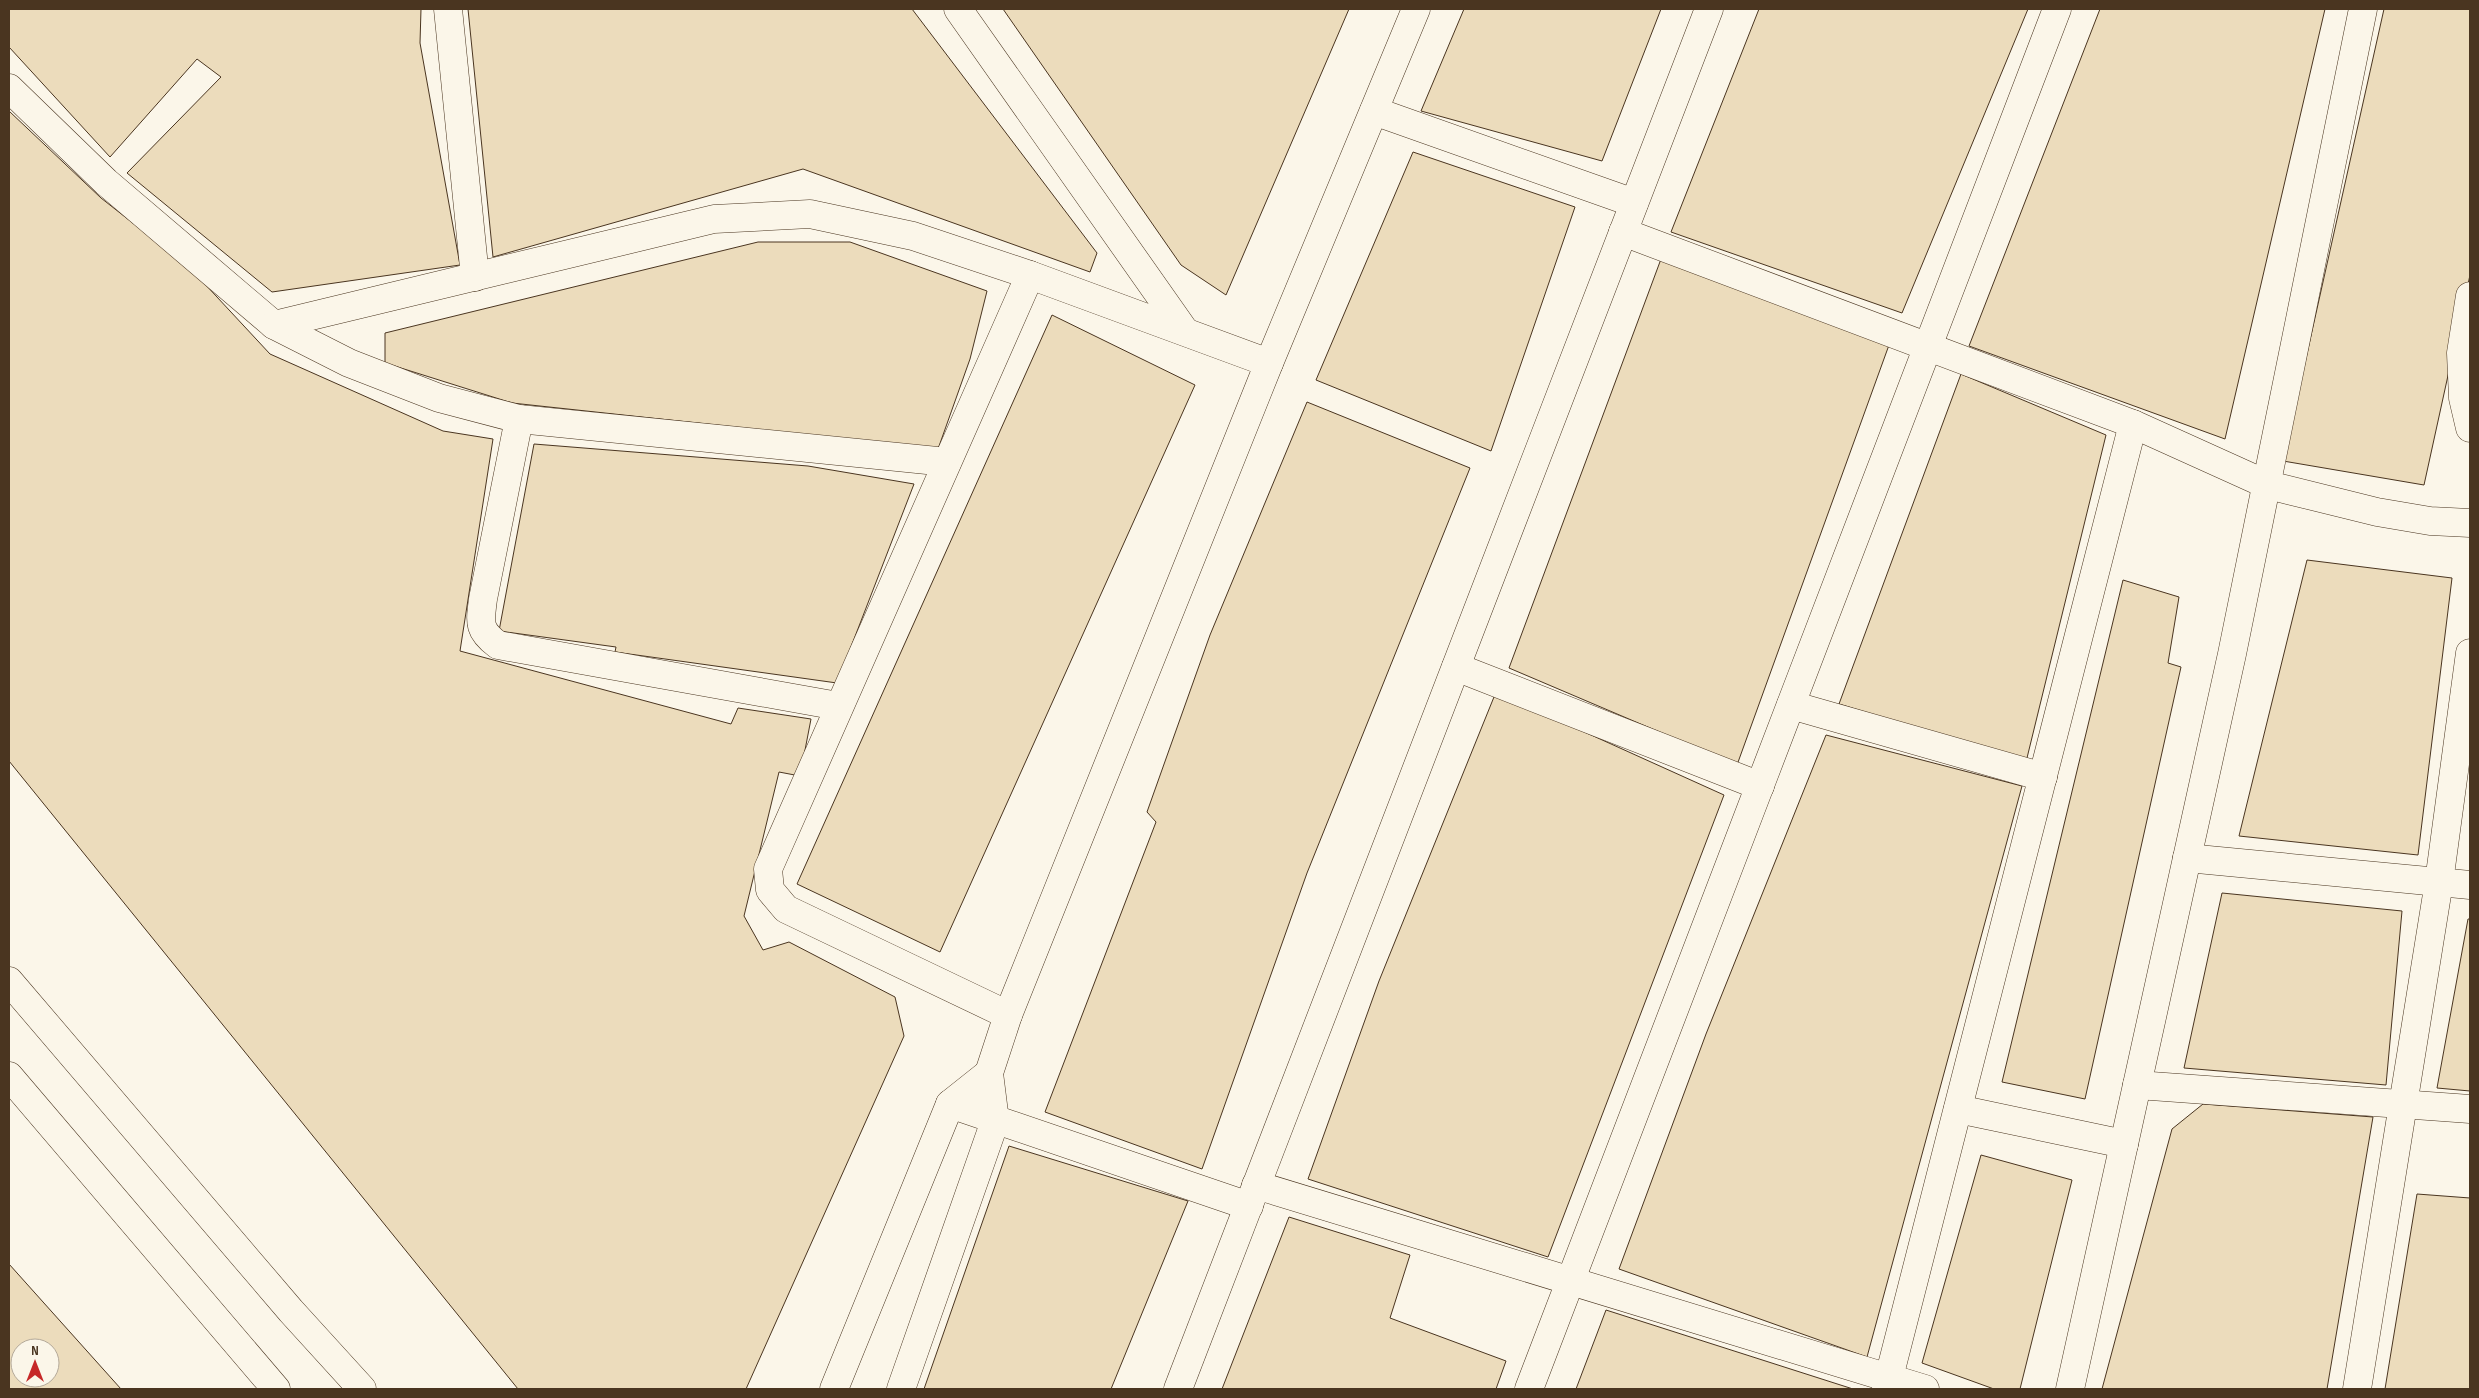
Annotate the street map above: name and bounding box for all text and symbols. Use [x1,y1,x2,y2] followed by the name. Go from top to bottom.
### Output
[10,1338,60,1388] north arrow
[31,1342,39,1359] text: N

